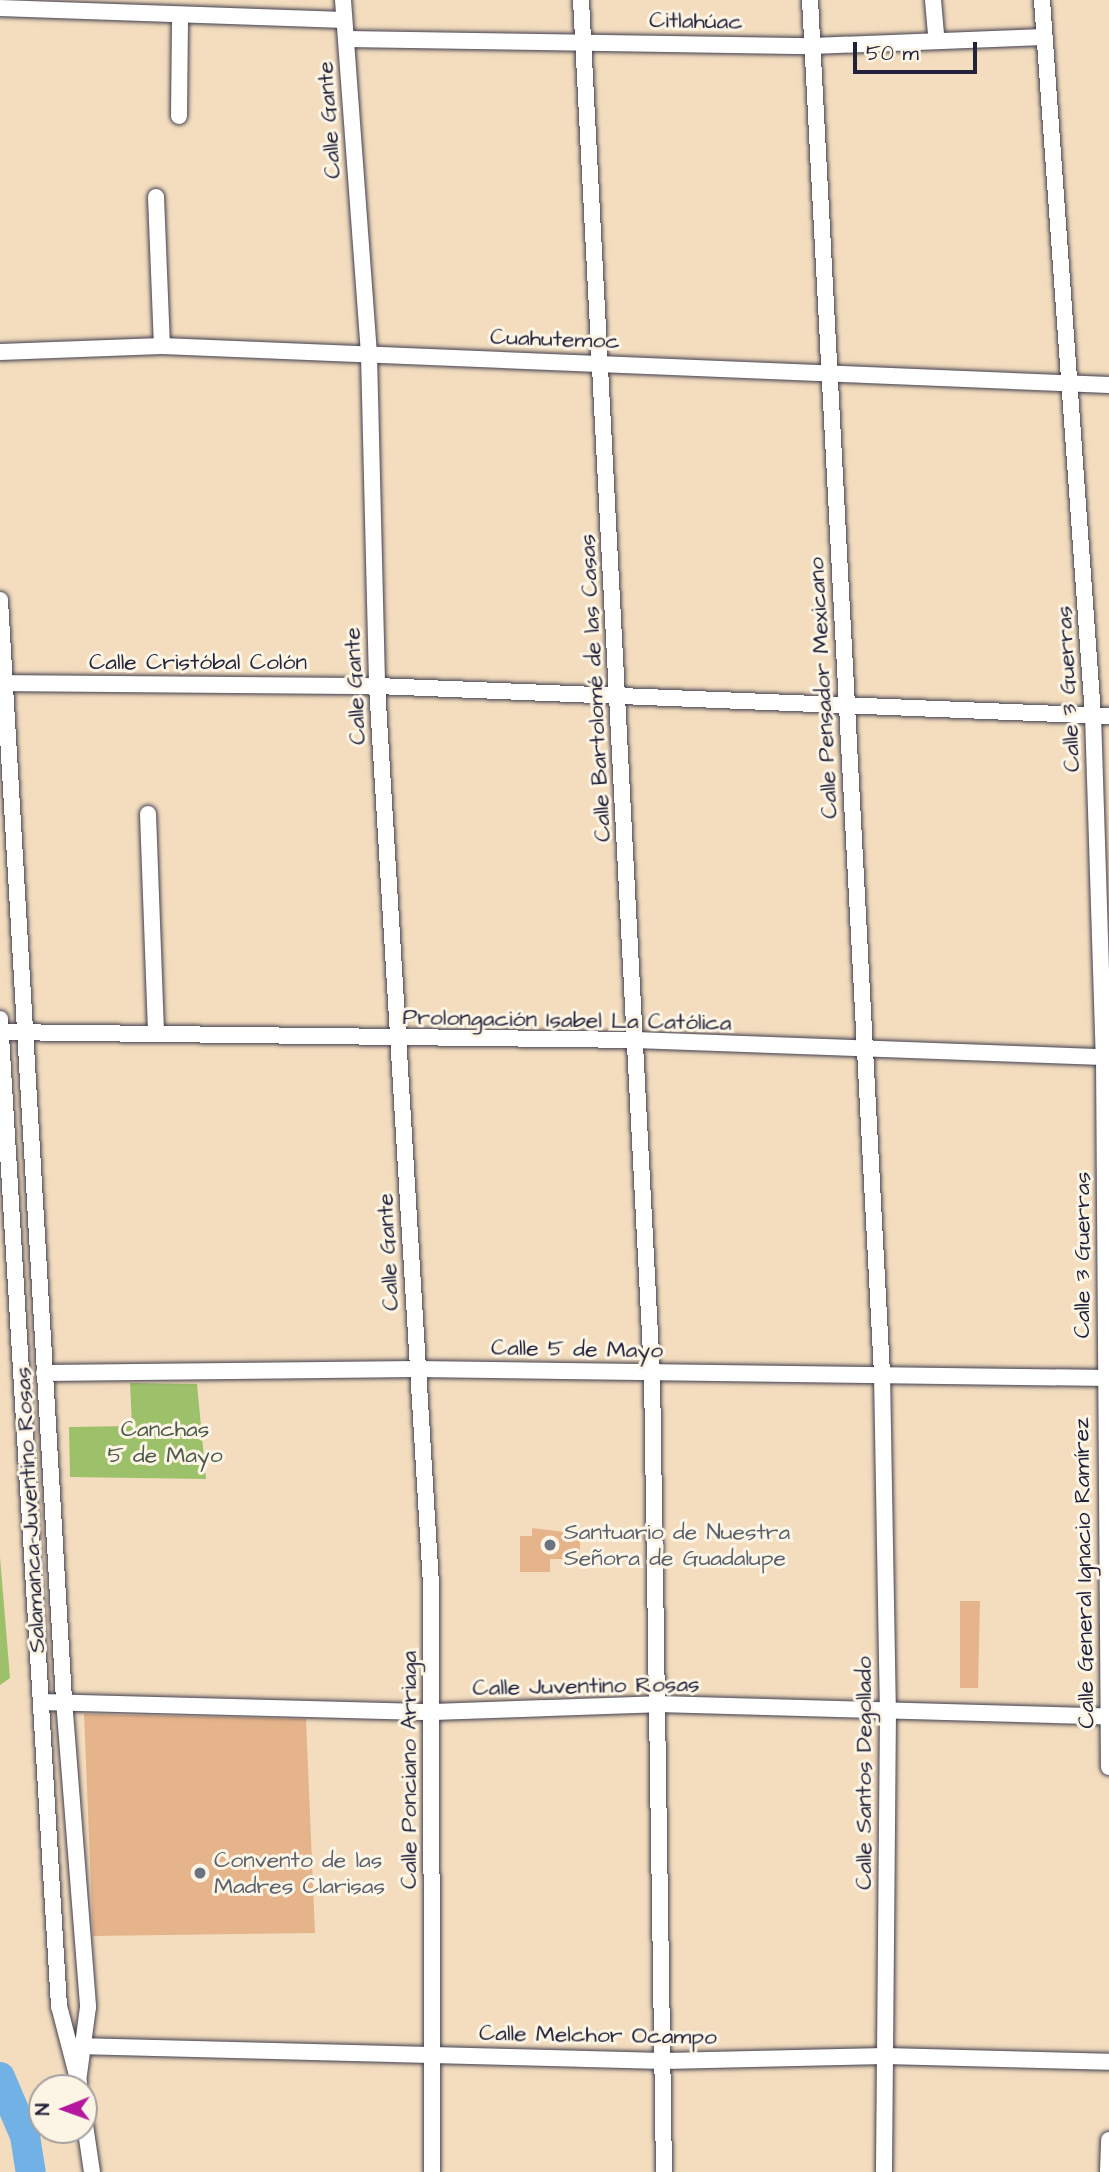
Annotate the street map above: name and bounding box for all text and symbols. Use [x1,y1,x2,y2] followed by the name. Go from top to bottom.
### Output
[649,6,743,36] street label: Citlahúac
[857,28,981,72] scale bar
[866,39,919,68] text: 50 m
[311,60,347,180] street label: Calle Gante
[490,323,620,355] street label: Cuahutemoc
[573,533,617,843] street label: Calle Bartolomé de las Casas
[802,557,844,819] street label: Calle Pensador Mexicano
[1050,605,1086,773] street label: Calle 3 Guerras
[338,626,372,746] street label: Calle Gante
[89,648,307,676] street label: Calle Cristóbal Colón
[402,1003,732,1037] street label: Prolongación Isabel La Católica
[1068,1172,1096,1338] street label: Calle 3 Guerras
[371,1192,405,1312] street label: Calle Gante
[491,1334,663,1364] street label: Calle 5 de Mayo
[9,1366,51,1654] street label: Salamanca-Juventino Rosas
[107,1415,223,1469] park label: Canchas 5 de Mayo
[1067,1417,1101,1729] street label: Calle General Ignacio Ramírez
[564,1518,790,1572] place label: Santuario de Nuestra Señora de Guadalupe
[542,1537,558,1553] marker: Santuario de Nuestra Señora de Guadalupe
[395,1651,423,1889] street label: Calle Ponciano Arriaga
[850,1656,878,1890] street label: Calle Santos Degollado
[472,1670,700,1702] street label: Calle Juventino Rosas
[214,1846,385,1900] place label: Convento de las Madres Clarisas
[192,1865,208,1881] marker: Convento de las Madres Clarisas
[479,2019,717,2051] street label: Calle Melchor Ocampo
[28,2074,98,2144] north arrow
[30,2103,57,2116] text: N

